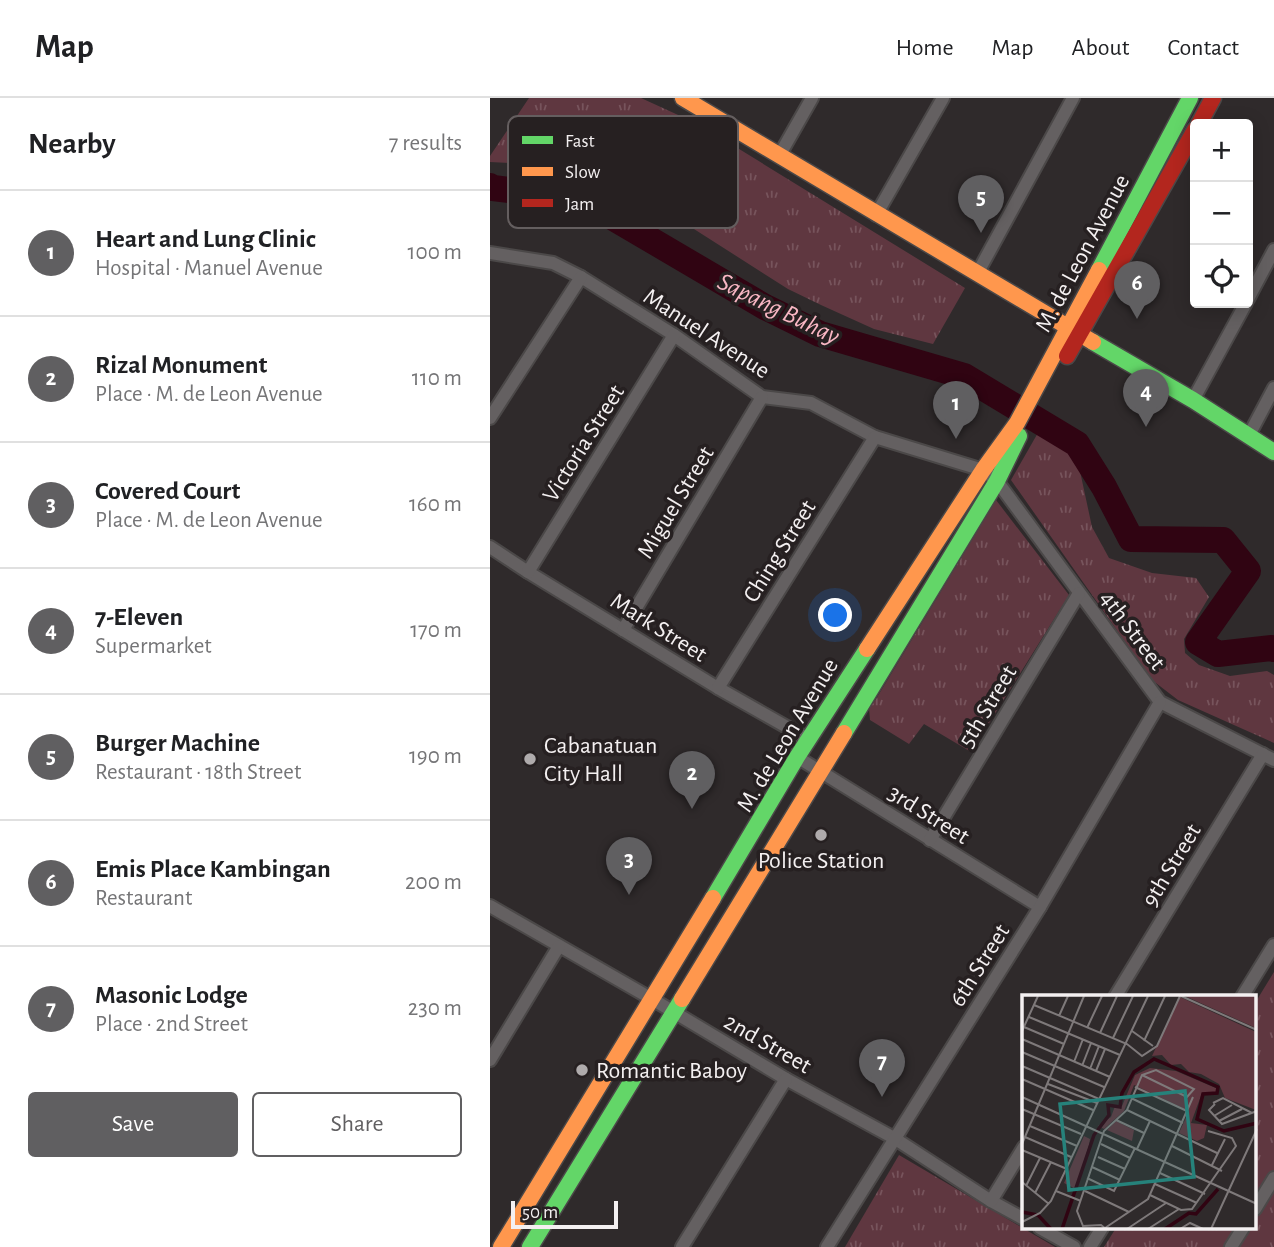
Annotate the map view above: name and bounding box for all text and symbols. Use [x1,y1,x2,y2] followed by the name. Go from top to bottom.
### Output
[35,31,94,64] text: Map
[896,36,954,60] text: Home
[992,36,1034,60] text: Map
[1072,36,1129,60] text: About
[1167,36,1239,60] text: Contact
[508,116,738,228] legend
[1190,119,1253,308] map controls
[1190,119,1253,182] button: +
[28,129,116,159] text: Nearby
[389,132,462,155] text: 7 results
[565,132,595,151] text: Fast
[565,163,601,182] text: Slow
[1031,171,1134,336] street label: M. de Leon Avenue
[958,175,1004,233] pin: 5
[1190,182,1253,245] button: −
[565,195,594,214] text: Jam
[95,226,316,252] text: Heart and Lung Clinic
[47,241,55,264] text: 1
[408,241,462,264] text: 100 m
[1190,245,1253,308] button: locate
[95,257,323,280] text: Hospital · Manuel Avenue
[1114,261,1160,319] pin: 6
[713,268,844,350] water label: Sapang Buhay
[639,284,774,383] street label: Manuel Avenue
[95,352,267,378] text: Rizal Monument
[46,367,56,390] text: 2
[412,367,462,390] text: 110 m
[1123,369,1169,427] pin: 4
[539,381,629,506] street label: Victoria Street
[933,381,979,439] pin: 1
[95,383,323,406] text: Place · M. de Leon Avenue
[633,442,719,563] street label: Miguel Street
[95,478,240,504] text: Covered Court
[46,493,56,516] text: 3
[409,493,462,516] text: 160 m
[739,496,821,607] street label: Ching Street
[95,509,323,532] text: Place · M. de Leon Avenue
[1095,587,1170,675] street label: 4th Street
[606,589,711,667] street label: Mark Street
[818,598,852,632] your location
[95,604,183,630] text: 7-Eleven
[45,619,57,642] text: 4
[410,619,462,642] text: 170 m
[95,635,212,658] text: Supermarket
[733,655,843,816] street label: M. de Leon Avenue
[954,661,1022,752] street label: 5th Street
[95,730,260,756] text: Burger Machine
[544,734,657,786] place label: Cabanatuan City Hall
[46,745,56,768] text: 5
[409,745,462,768] text: 190 m
[522,751,538,767] marker: Cabanatuan City Hall
[669,751,715,809] pin: 2
[95,761,301,784] text: Restaurant · 18th Street
[884,781,973,849] street label: 3rd Street
[1138,820,1206,911] street label: 9th Street
[813,827,829,843] marker: Police Station
[606,837,652,895] pin: 3
[758,849,884,873] place label: Police Station
[95,856,331,882] text: Emis Place Kambingan
[45,871,57,894] text: 6
[405,871,462,894] text: 200 m
[95,887,192,910] text: Restaurant
[945,920,1015,1011] street label: 6th Street
[95,982,248,1008] text: Masonic Lodge
[1022,995,1256,1230] inset map
[46,997,56,1020] text: 7
[408,997,462,1020] text: 230 m
[720,1009,815,1078] street label: 2nd Street
[95,1013,248,1036] text: Place · 2nd Street
[859,1039,905,1097] pin: 7
[596,1059,747,1083] place label: Romantic Baboy
[574,1062,590,1078] marker: Romantic Baboy
[28,1092,238,1157] button: Save
[252,1092,462,1157] button: Share
[511,1198,618,1230] scale bar
[522,1203,558,1222] text: 50 m

